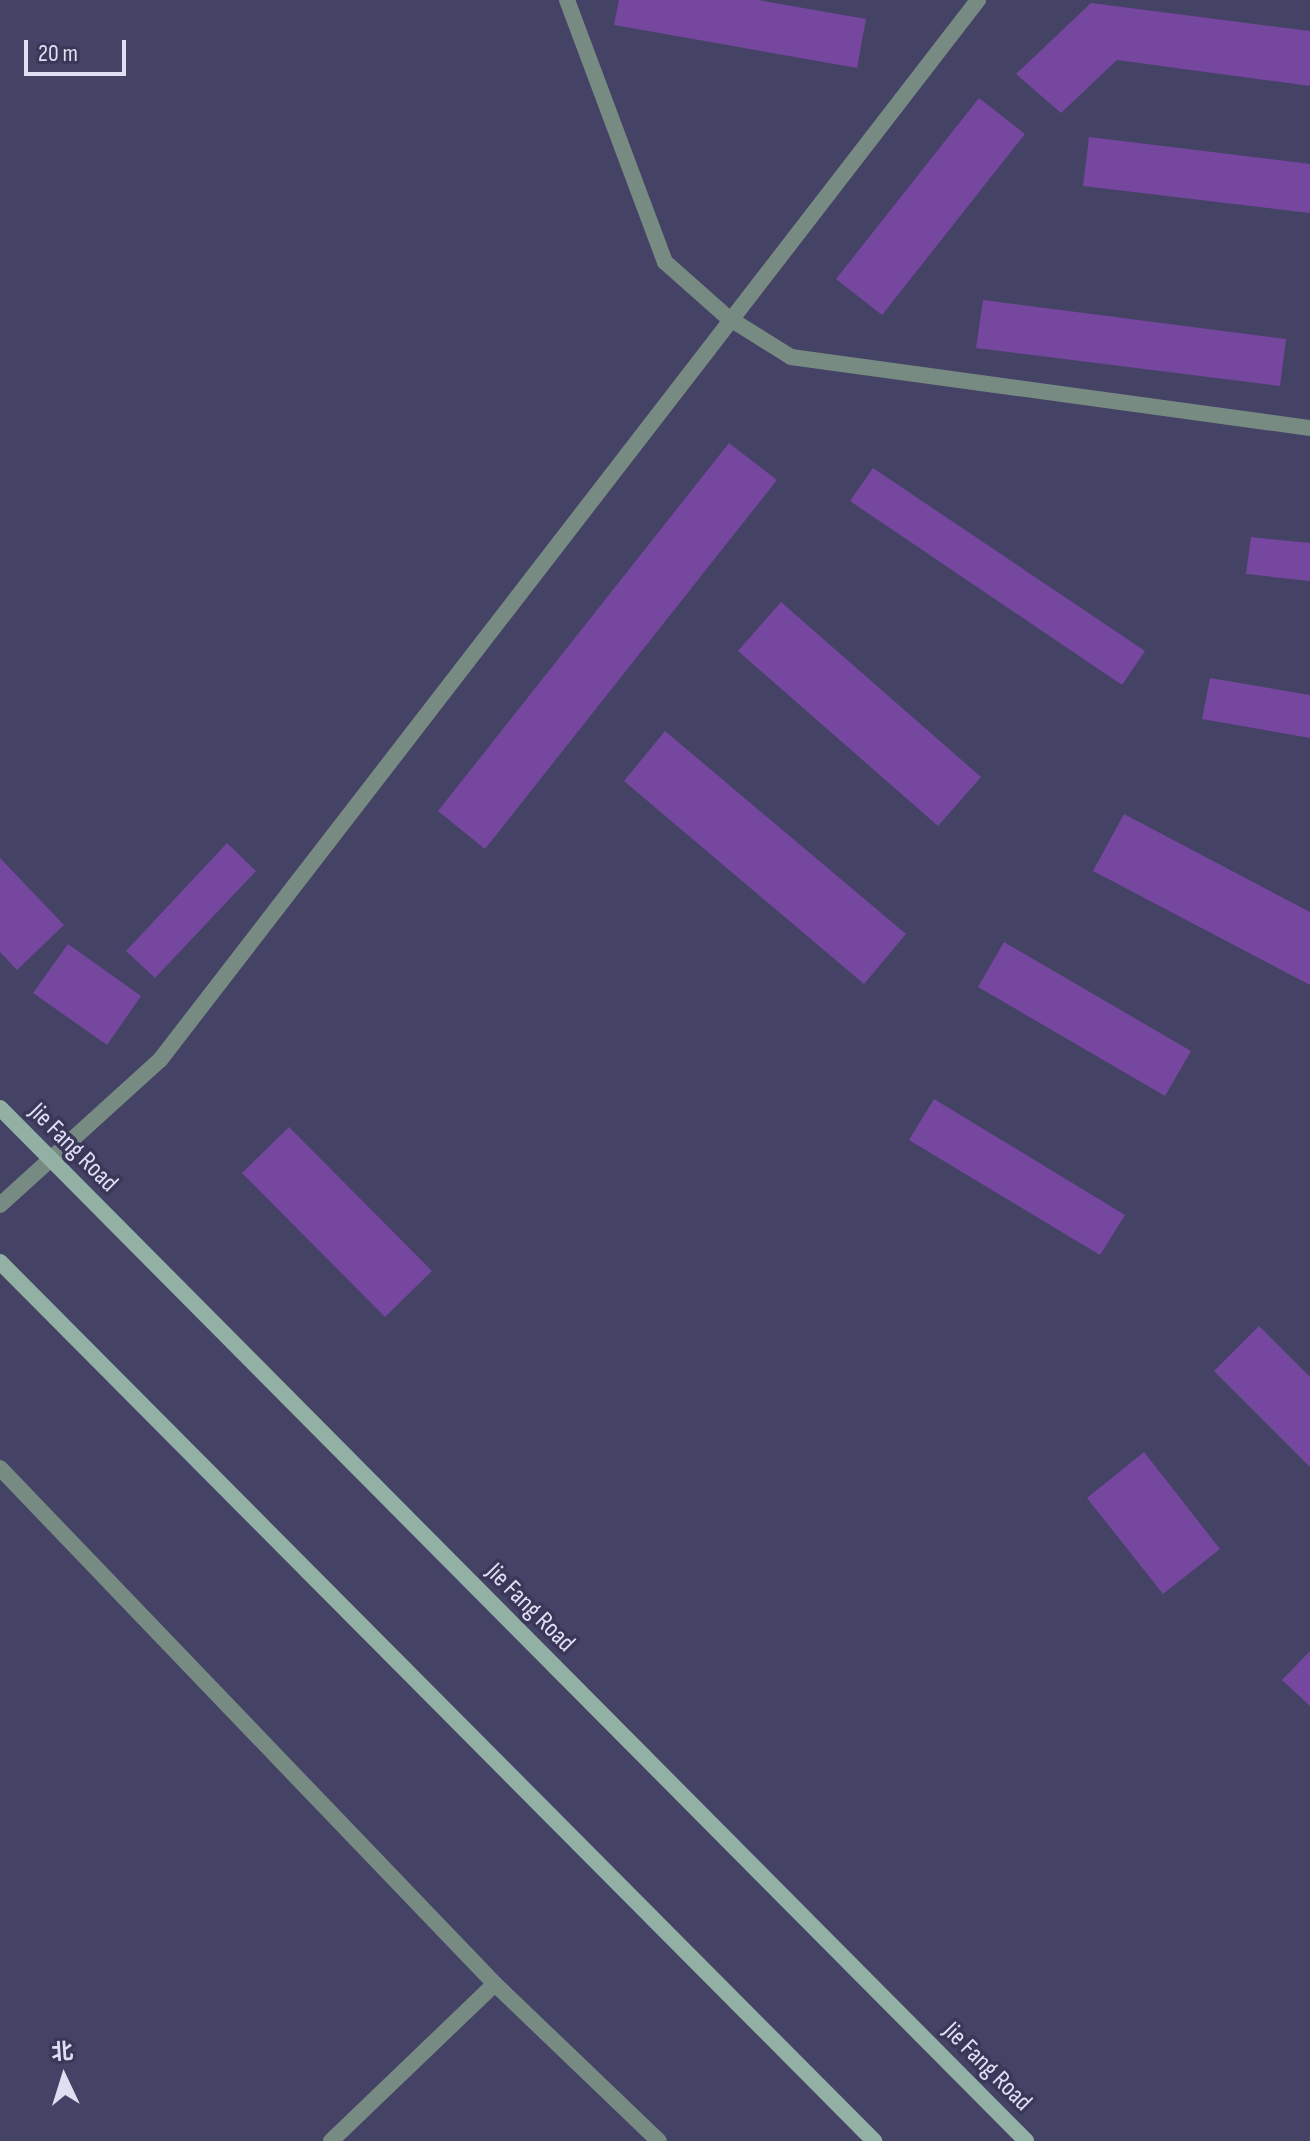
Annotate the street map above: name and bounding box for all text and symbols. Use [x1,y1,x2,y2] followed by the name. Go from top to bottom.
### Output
[28,24,130,74] scale bar
[38,39,78,68] text: 20 m
[22,1097,124,1199] street label: Jie Fang Road
[479,1557,581,1659] street label: Jie Fang Road
[936,2016,1038,2118] street label: Jie Fang Road
[24,2037,104,2117] north arrow
[50,2038,74,2067] text: 北

